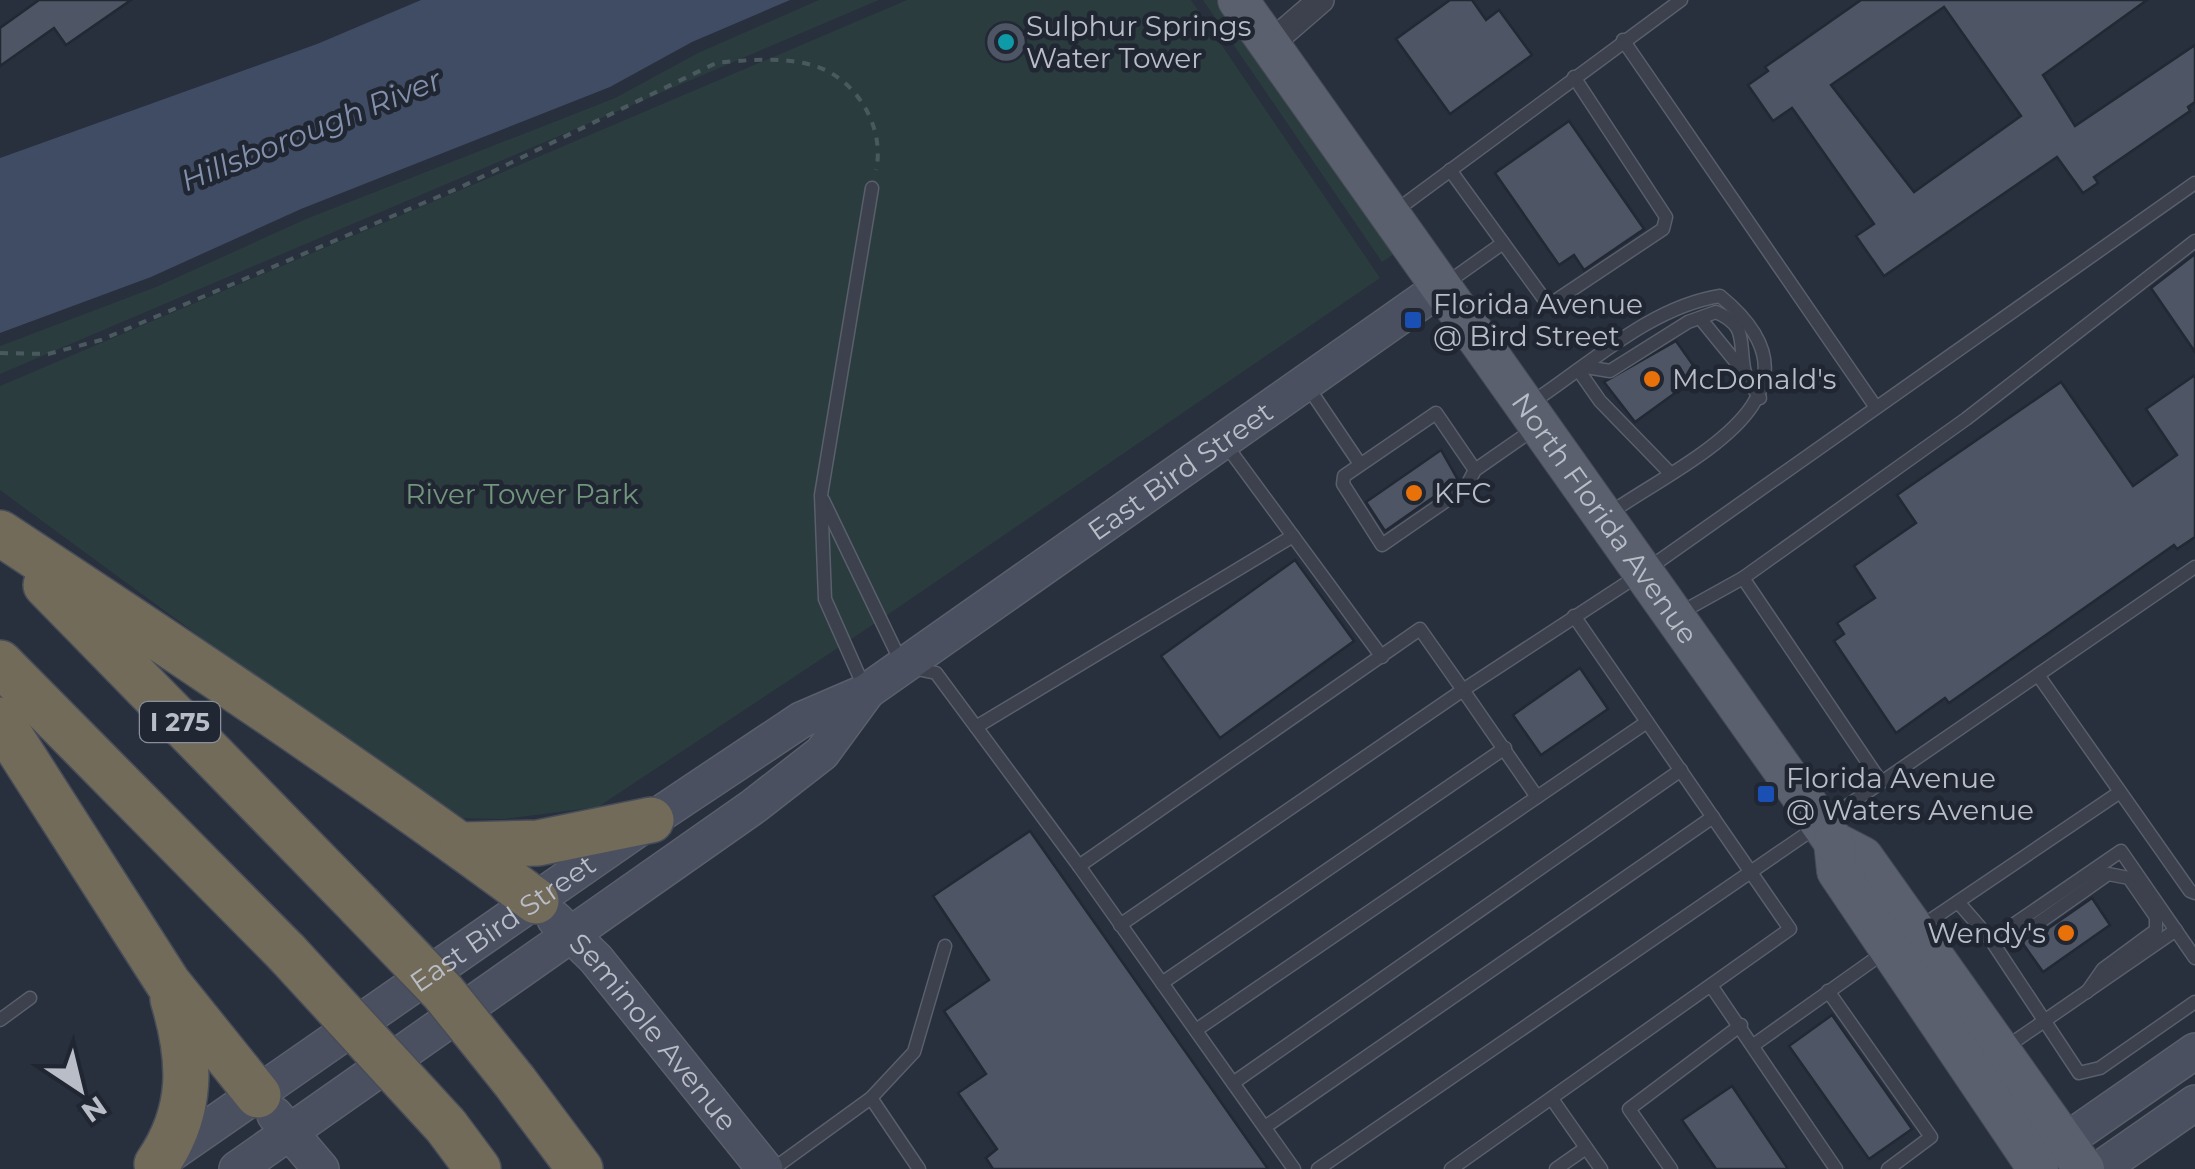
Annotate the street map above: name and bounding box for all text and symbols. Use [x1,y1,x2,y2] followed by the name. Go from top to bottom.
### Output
[1026,9,1251,75] place label: Sulphur Springs Water Tower
[995,31,1017,53] marker: Sulphur Springs Water Tower
[175,61,447,199] water label: Hillsborough River
[1433,287,1643,353] place label: Florida Avenue @ Bird Street
[1402,309,1424,331] marker: Florida Avenue @ Bird Street
[1672,362,1836,396] place label: McDonald's
[1641,368,1663,390] marker: McDonald's
[1504,386,1705,650] street label: North Florida Avenue
[1081,394,1279,548] street label: East Bird Street
[1434,476,1491,510] place label: KFC
[405,477,639,511] park label: River Tower Park
[1403,482,1425,504] marker: KFC
[140,702,220,742] road number: I 275
[1786,761,2034,827] place label: Florida Avenue @ Waters Avenue
[1755,783,1777,805] marker: Florida Avenue @ Waters Avenue
[403,847,602,999] street label: East Bird Street
[1927,916,2046,950] place label: Wendy's
[2055,922,2077,944] marker: Wendy's
[563,926,744,1138] street label: Seminole Avenue
[30,1039,130,1139] north arrow
[75,1089,113,1130] text: N

